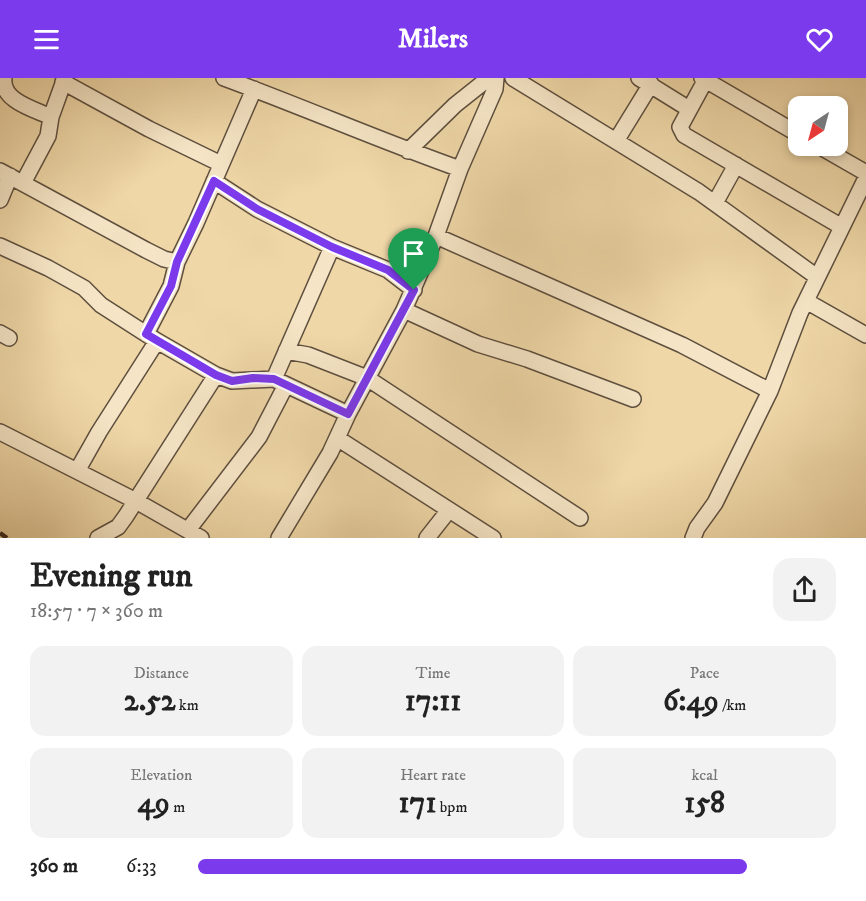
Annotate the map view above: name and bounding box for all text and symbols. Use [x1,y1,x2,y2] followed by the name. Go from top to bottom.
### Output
[398,22,468,56] text: Milers
[30,23,63,56] icon: menu
[803,23,836,56] icon: heart
[788,96,848,156] north arrow
[788,96,848,156] map controls
[388,228,439,290] pin
[397,237,430,270] icon: arrive
[30,556,192,597] text: Evening run
[773,558,836,621] button: share
[30,599,163,624] text: 18:57 · 7 × 360 m
[134,663,189,683] text: Distance
[416,663,450,683] text: Time
[690,663,719,683] text: Pace
[124,683,175,720] text: 2.52
[405,683,461,720] text: 17:11
[663,683,719,720] text: 6:49
[175,695,199,715] text: km
[719,695,746,715] text: /km
[130,765,192,785] text: Elevation
[400,765,466,785] text: Heart rate
[692,765,718,785] text: kcal
[137,785,170,822] text: 49
[399,785,436,822] text: 171
[684,785,725,822] text: 158
[170,797,185,817] text: m
[436,797,467,817] text: bpm
[30,854,78,879] text: 360 m
[126,854,157,879] text: 6:33

